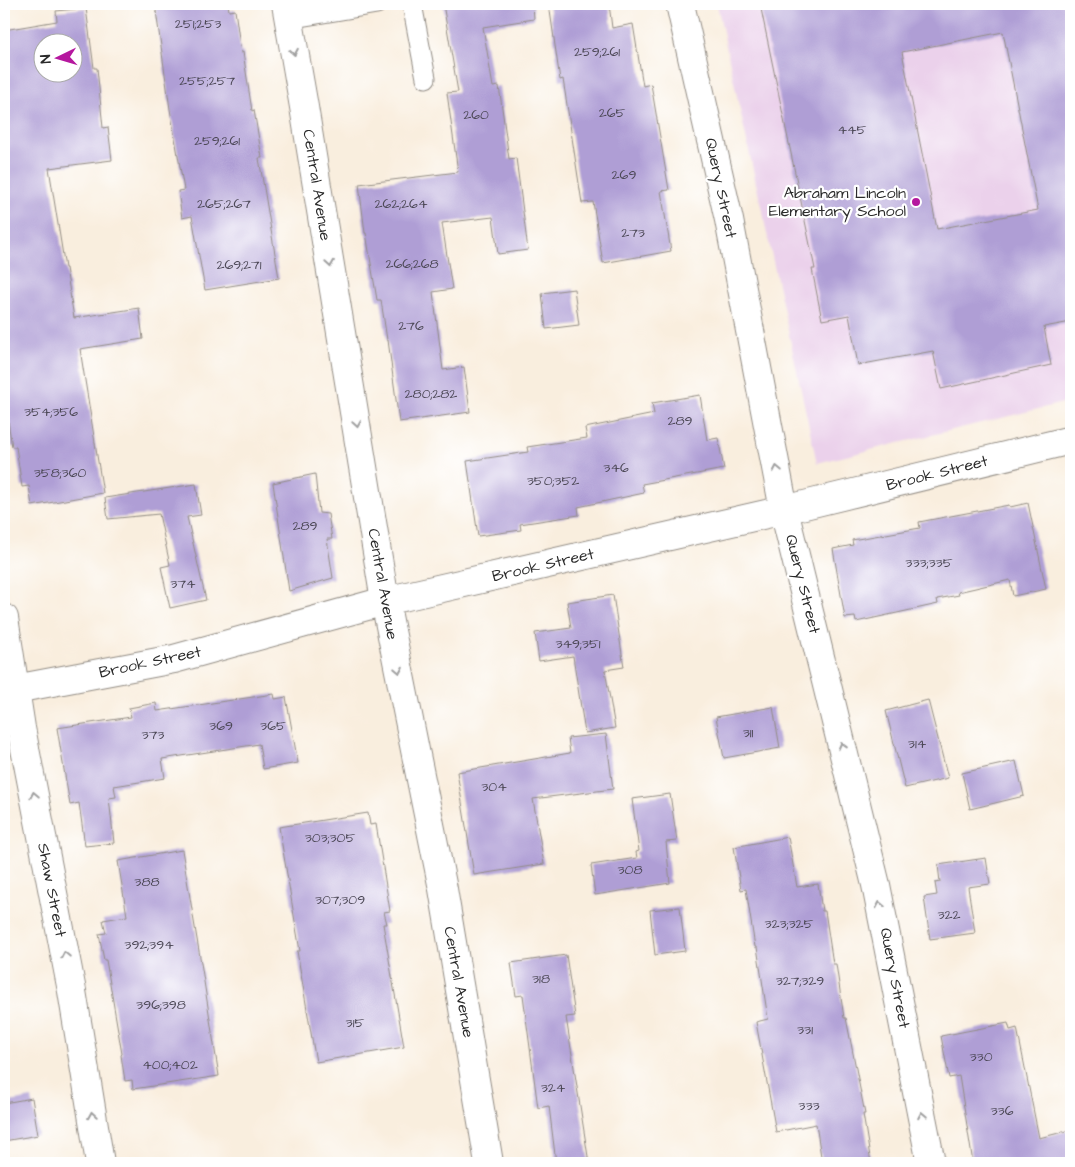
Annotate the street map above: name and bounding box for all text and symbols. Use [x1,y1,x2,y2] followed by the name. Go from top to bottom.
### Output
[175,14,221,34] house number: 251;253
[32,32,82,82] north arrow
[574,42,620,62] house number: 259;261
[289,47,299,56] one-way arrow
[36,54,56,64] text: N
[179,71,235,91] house number: 255;257
[599,103,625,123] house number: 265
[463,105,489,125] house number: 260
[838,120,867,140] house number: 445
[297,128,337,243] street label: Central Avenue
[194,131,240,151] house number: 259;261
[699,136,742,241] street label: Query Street
[612,165,636,185] house number: 269
[769,182,906,223] place label: Abraham Lincoln Elementary School
[197,194,251,214] house number: 265;267
[375,194,428,214] house number: 262;264
[910,196,922,208] marker: Abraham Lincoln Elementary School
[621,223,645,243] house number: 273
[385,254,439,274] house number: 266;268
[217,255,262,275] house number: 269;271
[325,259,335,268] one-way arrow
[398,316,424,336] house number: 276
[405,384,457,404] house number: 280;282
[24,402,78,422] house number: 354;356
[667,411,693,431] house number: 289
[351,420,361,428] one-way arrow
[884,450,991,496] street label: Brook Street
[603,458,629,478] house number: 346
[34,463,86,483] house number: 358;360
[772,465,782,474] one-way arrow
[527,471,579,491] house number: 350;352
[292,516,318,536] house number: 289
[362,527,404,642] street label: Central Avenue
[779,532,826,637] street label: Query Street
[490,542,597,587] street label: Brook Street
[905,553,953,573] house number: 333;335
[170,574,196,594] house number: 374
[555,634,601,654] house number: 349;351
[97,640,204,684] street label: Brook Street
[393,666,404,675] one-way arrow
[209,716,233,736] house number: 369
[260,716,286,736] house number: 365
[743,723,754,743] house number: 311
[142,725,164,745] house number: 373
[908,734,927,754] house number: 314
[838,743,848,751] one-way arrow
[481,777,507,797] house number: 304
[29,791,40,800] one-way arrow
[305,828,355,848] house number: 303;305
[32,841,72,939] street label: Shaw Street
[617,860,643,880] house number: 308
[134,872,160,892] house number: 388
[315,890,365,910] house number: 307;309
[876,900,886,909] one-way arrow
[937,905,961,925] house number: 322
[764,914,814,934] house number: 323;325
[438,925,480,1040] street label: Central Avenue
[874,926,916,1031] street label: Query Street
[124,935,174,955] house number: 392;394
[60,951,71,959] one-way arrow
[532,969,550,989] house number: 318
[776,971,824,991] house number: 327;329
[136,995,186,1015] house number: 396;398
[346,1013,365,1033] house number: 315
[797,1020,813,1040] house number: 331
[969,1047,993,1067] house number: 330
[142,1055,198,1075] house number: 400;402
[541,1078,566,1098] house number: 324
[798,1096,820,1116] house number: 333
[990,1101,1014,1121] house number: 336
[88,1111,98,1119] one-way arrow
[917,1111,928,1120] one-way arrow

